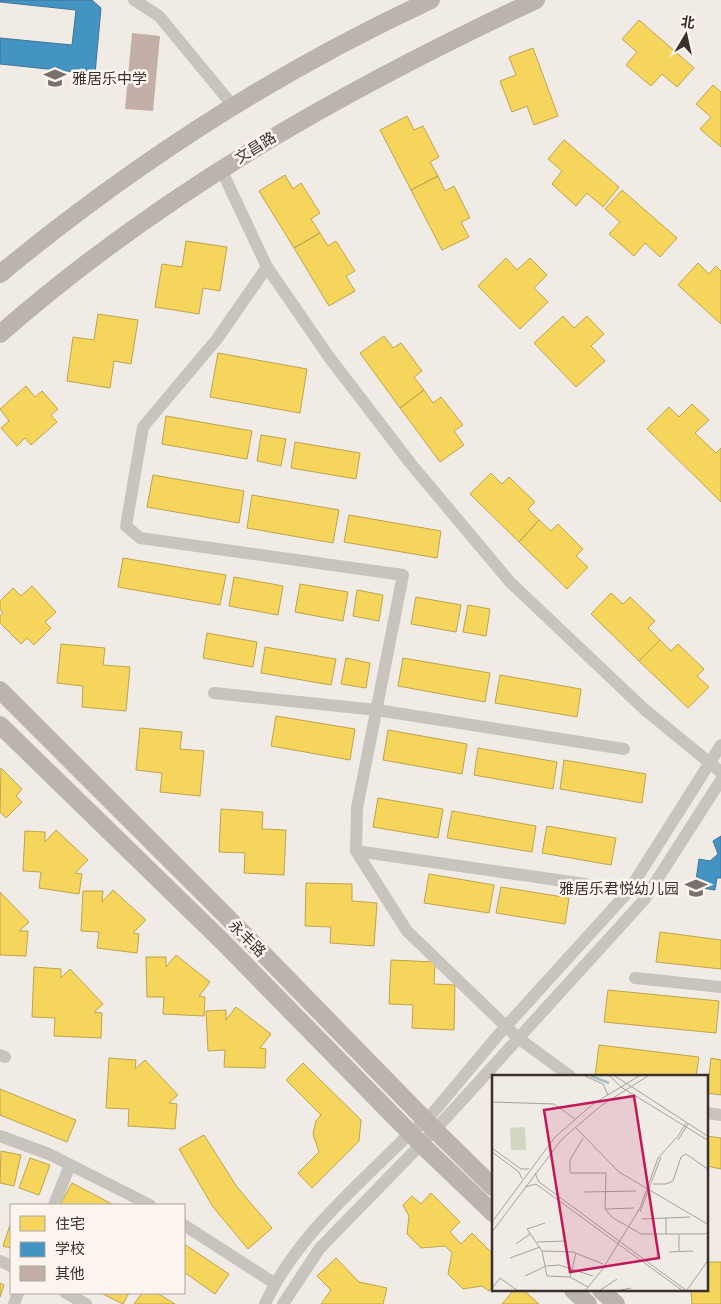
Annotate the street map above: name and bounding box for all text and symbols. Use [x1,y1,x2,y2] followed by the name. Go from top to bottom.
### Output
[661,10,711,60] north arrow
[680,12,696,31] text: 北
[42,65,68,91] school or university icon: 雅居乐中学
[72,69,147,87] place label: 雅居乐中学
[231,127,279,167] street label: 文昌路
[683,875,709,901] school or university icon: 雅居乐君悦幼儿园
[559,879,679,897] place label: 雅居乐君悦幼儿园
[226,916,270,960] street label: 永丰路
[492,1075,708,1292] inset map
[10,1204,185,1294] legend
[55,1214,85,1232] text: 住宅
[55,1239,85,1257] text: 学校
[55,1264,85,1282] text: 其他

